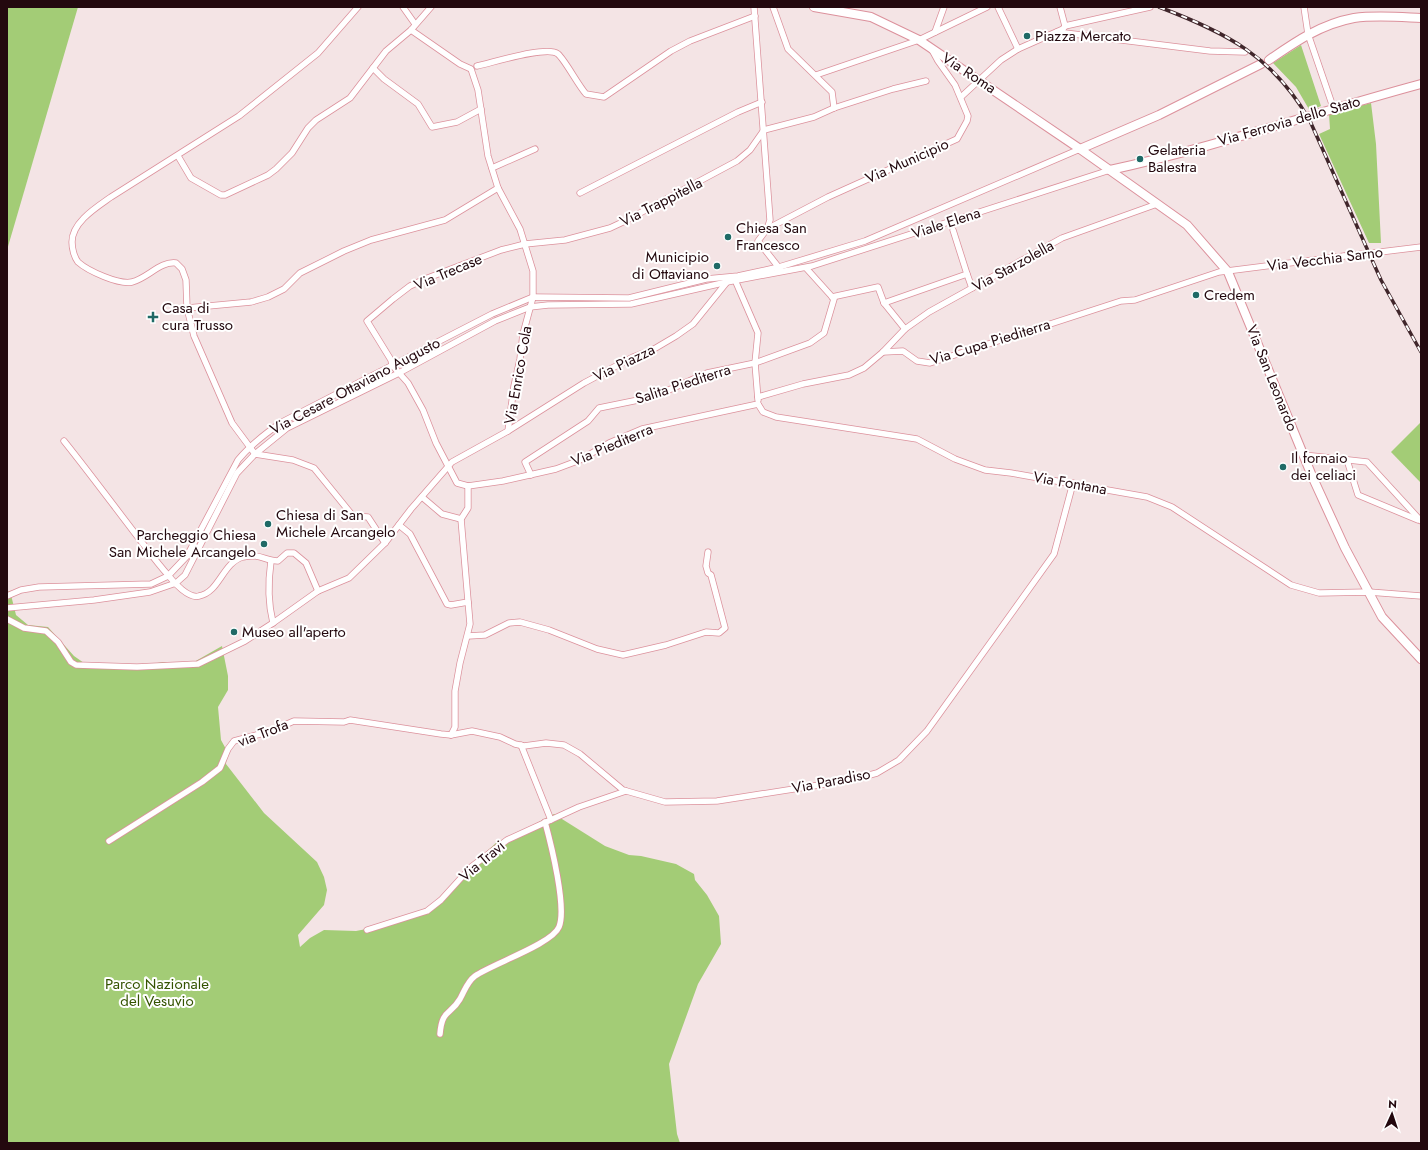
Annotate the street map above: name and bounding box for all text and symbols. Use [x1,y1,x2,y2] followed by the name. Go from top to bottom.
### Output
[1035,25,1131,47] place label: Piazza Mercato
[1022,31,1032,41] marker: Piazza Mercato
[937,47,1001,99] street label: Via Roma
[1215,90,1363,152] street label: Via Ferrovia dello Stato
[862,133,952,189] street label: Via Municipio
[1148,139,1206,178] place label: Gelateria Balestra
[1135,154,1145,164] marker: Gelateria Balestra
[616,172,706,232] street label: Via Trappitella
[909,202,983,244] street label: Viale Elena
[736,217,807,256] place label: Chiesa San Francesco
[723,232,733,242] marker: Chiesa San Francesco
[968,234,1058,298] street label: Via Starzolella
[1266,241,1384,277] street label: Via Vecchia Sarno
[632,246,709,285] place label: Municipio di Ottaviano
[411,248,486,296] street label: Via Trecase
[712,261,722,271] marker: Municipio di Ottaviano
[1204,284,1255,306] place label: Credem
[1191,290,1201,300] marker: Credem
[162,297,233,336] place label: Casa di cura Trusso
[147,311,159,323] marker: Casa di cura Trusso
[927,313,1053,371] street label: Via Cupa Piediterra
[1241,322,1303,434] street label: Via San Leonardo
[499,324,537,426] street label: Via Enrico Cola
[266,332,444,440] street label: Via Cesare Ottaviano Augusto
[589,339,659,387] street label: Via Piazza
[632,358,734,410] street label: Salita Piediterra
[568,418,656,472] street label: Via Piediterra
[1291,447,1356,486] place label: Il fornaio dei celiaci
[1278,462,1288,472] marker: Il fornaio dei celiaci
[1031,466,1109,500] street label: Via Fontana
[276,504,396,543] place label: Chiesa di San Michele Arcangelo
[263,519,273,529] marker: Chiesa di San Michele Arcangelo
[109,524,256,563] place label: Parcheggio Chiesa San Michele Arcangelo
[259,539,269,549] marker: Parcheggio Chiesa San Michele Arcangelo
[242,621,346,643] place label: Museo all'aperto
[229,627,239,637] marker: Museo all'aperto
[235,713,291,753] street label: via Trofa
[790,763,872,799] street label: Via Paradiso
[454,835,510,887] street label: Via Travi
[105,973,209,1012] park label: Parco Nazionale del Vesuvio
[1372,1094,1412,1134] north arrow
[1388,1096,1397,1112] text: N

